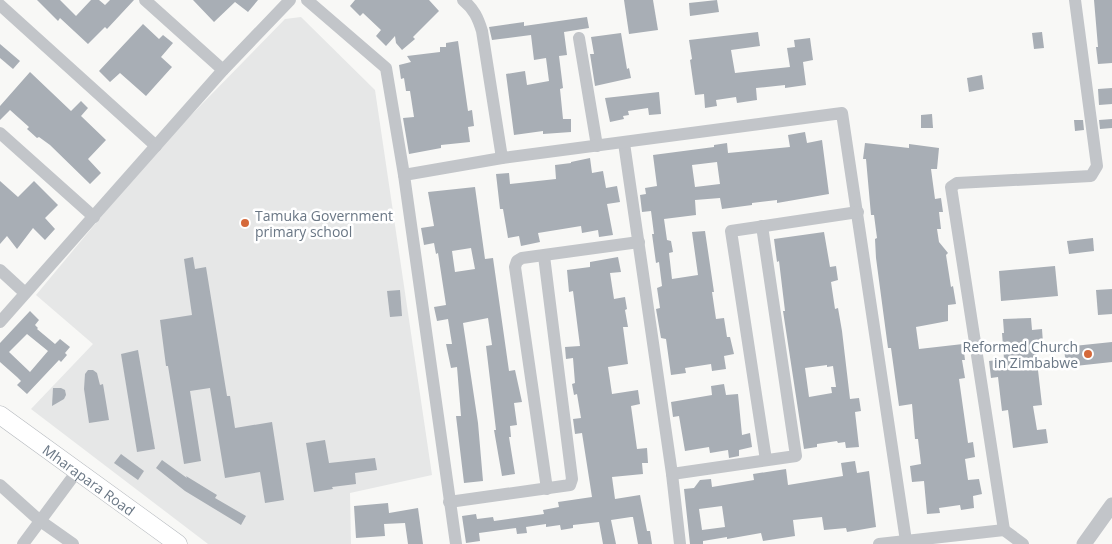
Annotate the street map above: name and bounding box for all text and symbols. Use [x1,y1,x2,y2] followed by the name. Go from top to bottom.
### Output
[255,206,393,241] place label: Tamuka Government primary school
[239,217,251,229] marker: Tamuka Government primary school
[963,337,1078,372] place label: Reformed Church in Zimbabwe
[1082,348,1094,360] marker: Reformed Church in Zimbabwe
[39,440,139,519] street label: Mharapara Road

